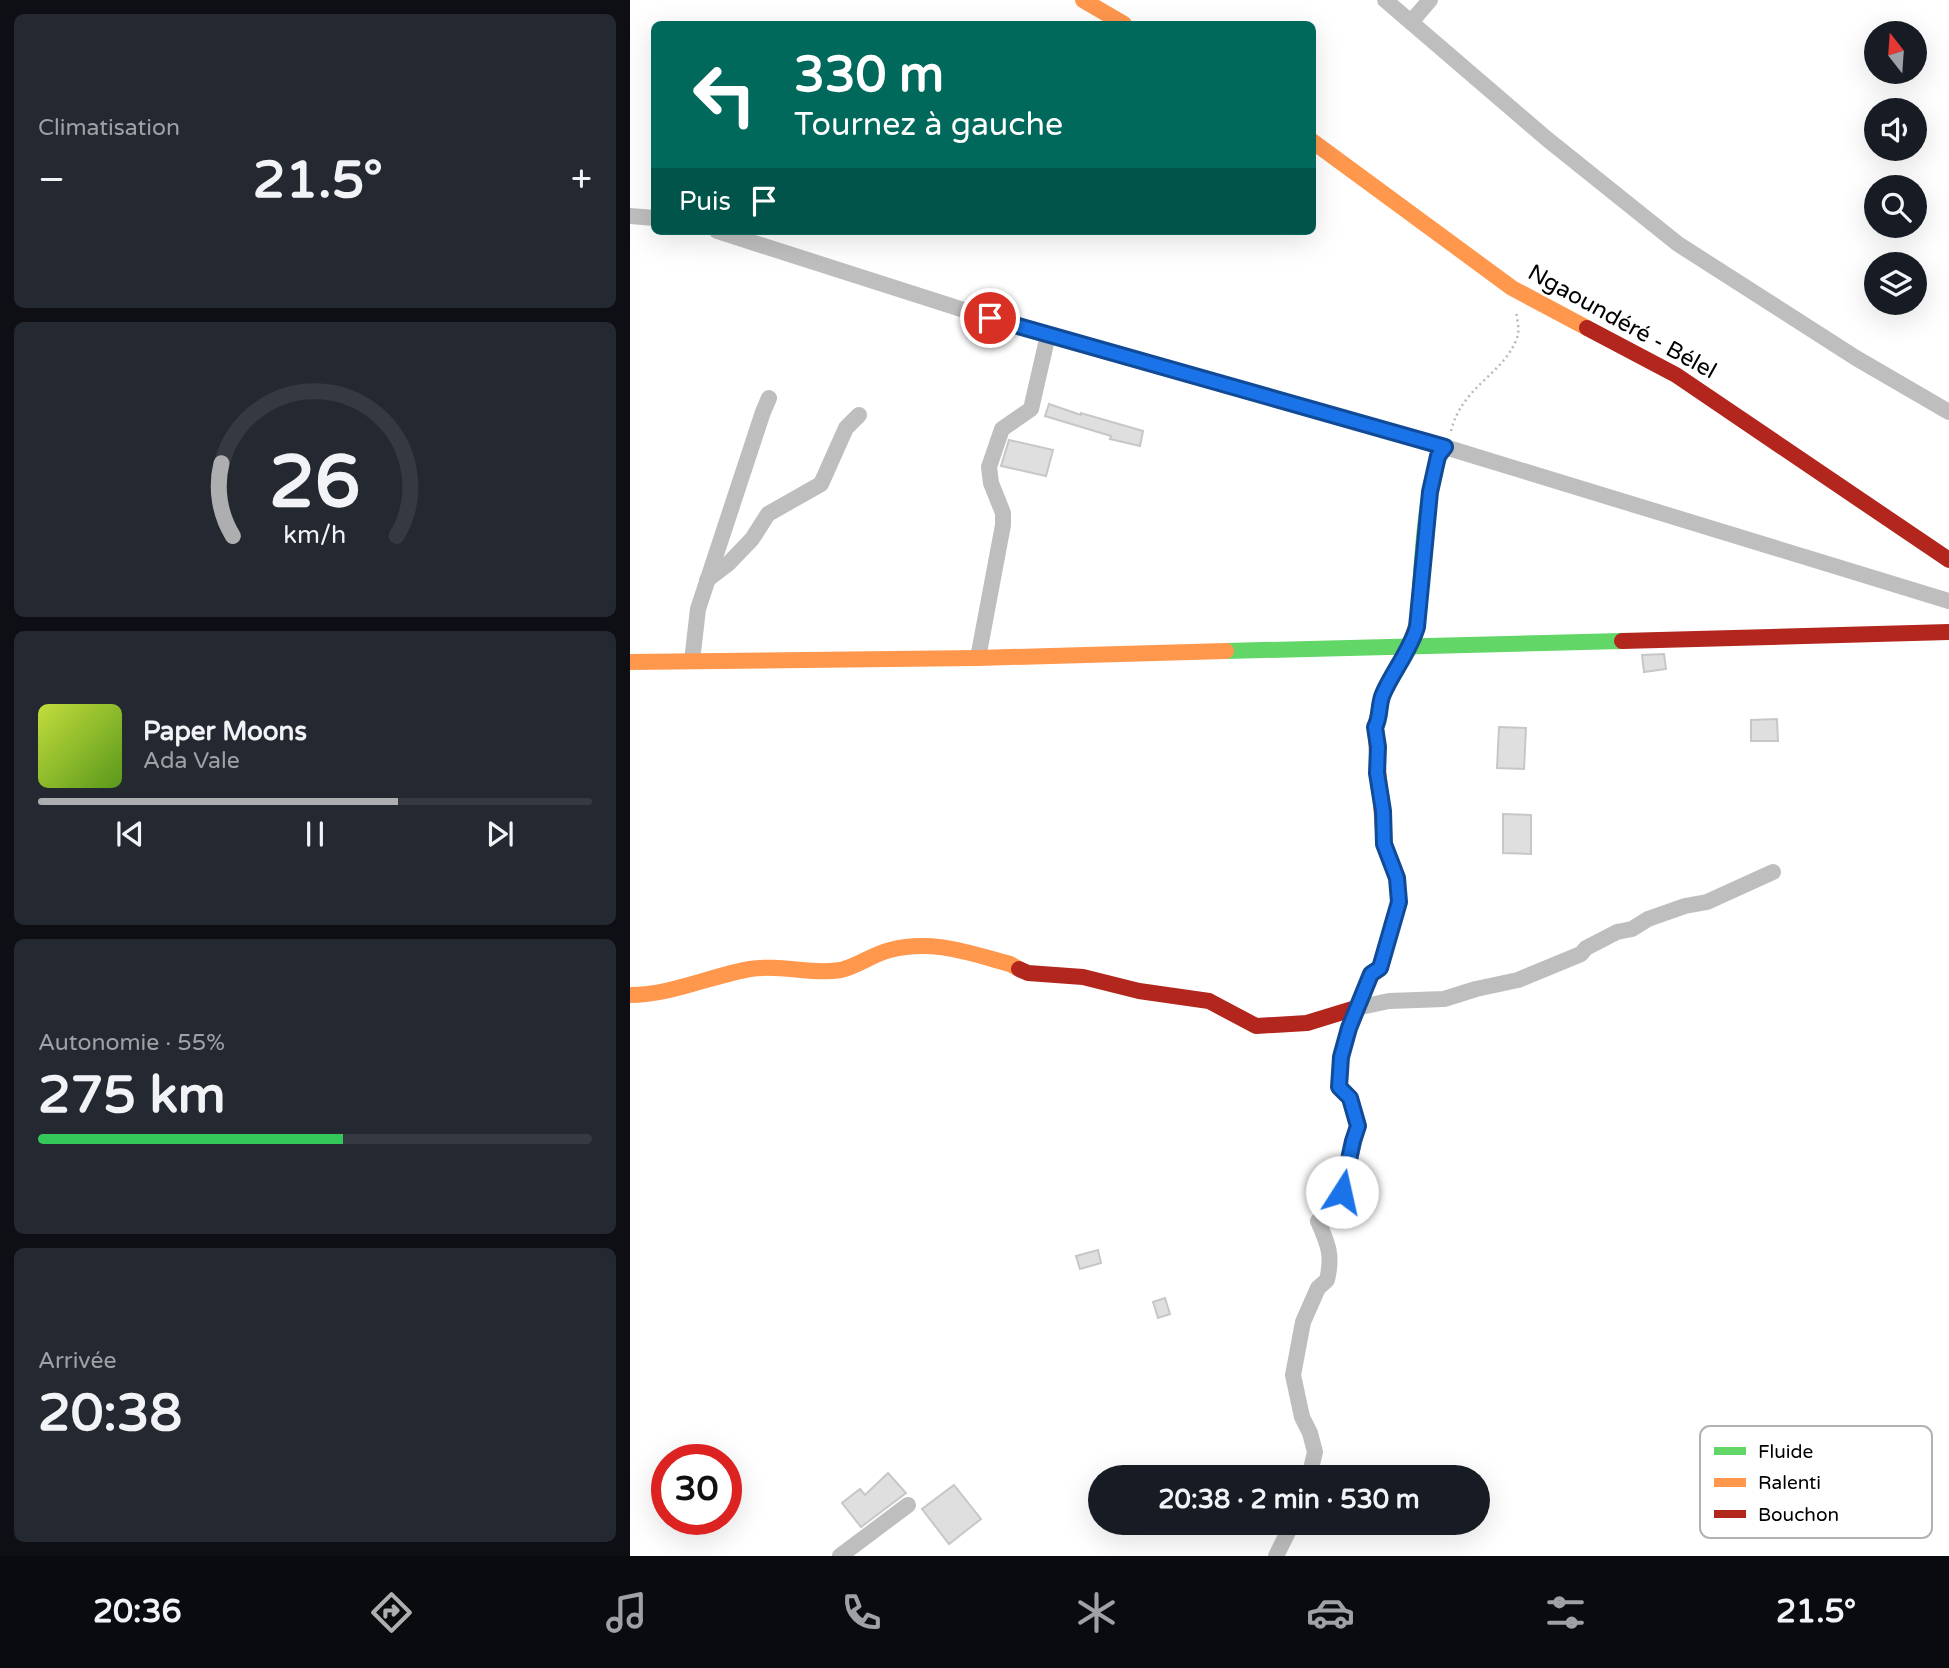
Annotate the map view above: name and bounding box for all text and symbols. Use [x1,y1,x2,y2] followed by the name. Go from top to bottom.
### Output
[1864,21,1927,84] north arrow
[1864,21,1927,315] map controls
[794,46,944,105] text: 330 m
[679,49,770,140] icon: left
[1864,98,1927,161] button: sound
[794,106,1063,144] text: Tournez à gauche
[38,114,180,142] text: Climatisation
[253,149,383,212] text: 21.5°
[38,157,65,203] text: −
[571,157,592,203] text: +
[1864,175,1927,238] button: search
[745,182,783,220] icon: arrive
[679,186,731,217] text: Puis
[1864,252,1927,315] button: layers
[1523,259,1721,385] street label: Ngaoundéré - Bélel
[960,288,1020,348] pin
[971,299,1009,337] icon: arrive
[269,439,361,527] text: 26
[284,519,346,549] text: km/h
[143,716,307,747] text: Paper Moons
[143,747,240,775] text: Ada Vale
[111,815,149,853] icon: previous
[296,815,334,853] icon: pause
[481,815,519,853] icon: next
[38,1029,225,1057] text: Autonomie · 55%
[38,1064,226,1127] text: 275 km
[1305,1155,1379,1229] position arrow
[38,1347,116,1375] text: Arrivée
[38,1382,182,1445] text: 20:38
[1700,1426,1932,1538] legend
[1758,1441,1813,1463] text: Fluide
[651,1444,742,1535] speed limit sign: 30
[1758,1472,1821,1494] text: Ralenti
[1158,1484,1420,1515] text: 20:38 · 2 min · 530 m
[1758,1504,1839,1526] text: Bouchon
[367,1588,416,1637] icon: directions
[602,1588,651,1637] icon: music
[837,1588,886,1637] icon: phone
[1072,1588,1121,1637] icon: climate
[1306,1588,1355,1637] icon: car
[1541,1588,1590,1637] icon: filters
[93,1593,182,1631] text: 20:36
[1776,1593,1856,1631] text: 21.5°

